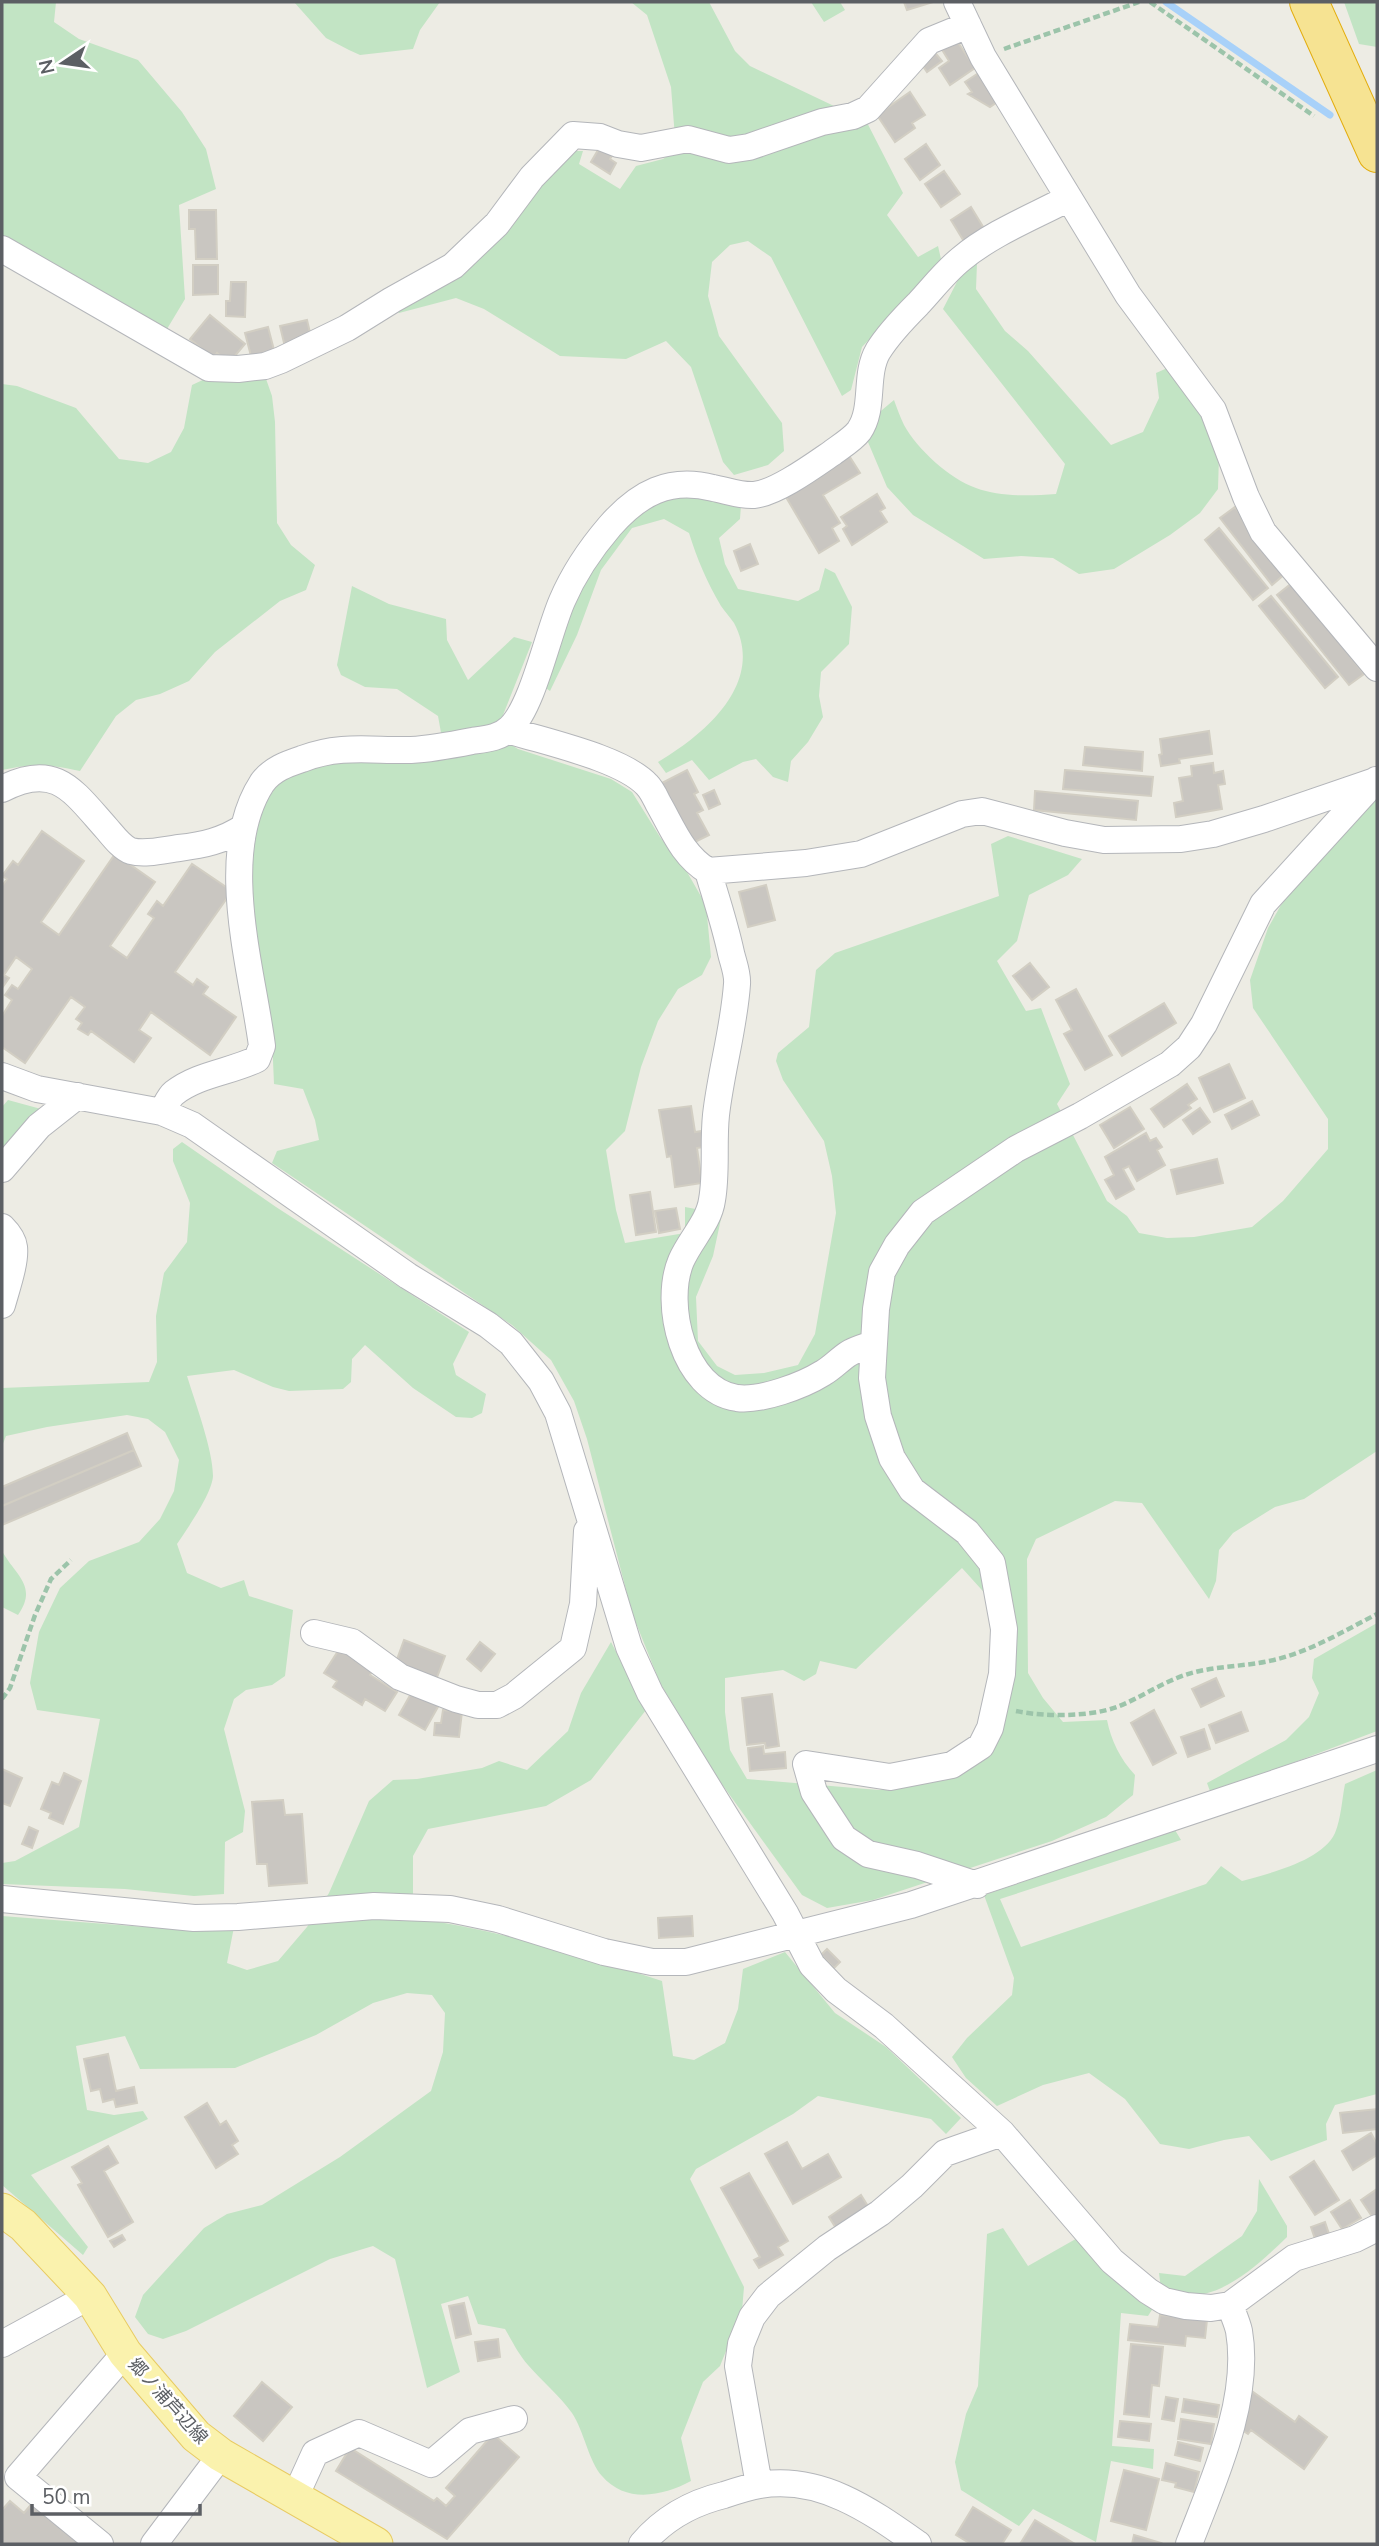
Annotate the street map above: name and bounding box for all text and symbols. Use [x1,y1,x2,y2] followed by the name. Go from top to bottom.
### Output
[28,28,98,98] north arrow
[33,57,62,76] text: N
[123,2353,213,2449] street label: 郷ノ浦芦辺線
[32,2472,200,2516] scale bar
[42,2483,91,2511] text: 50 m

